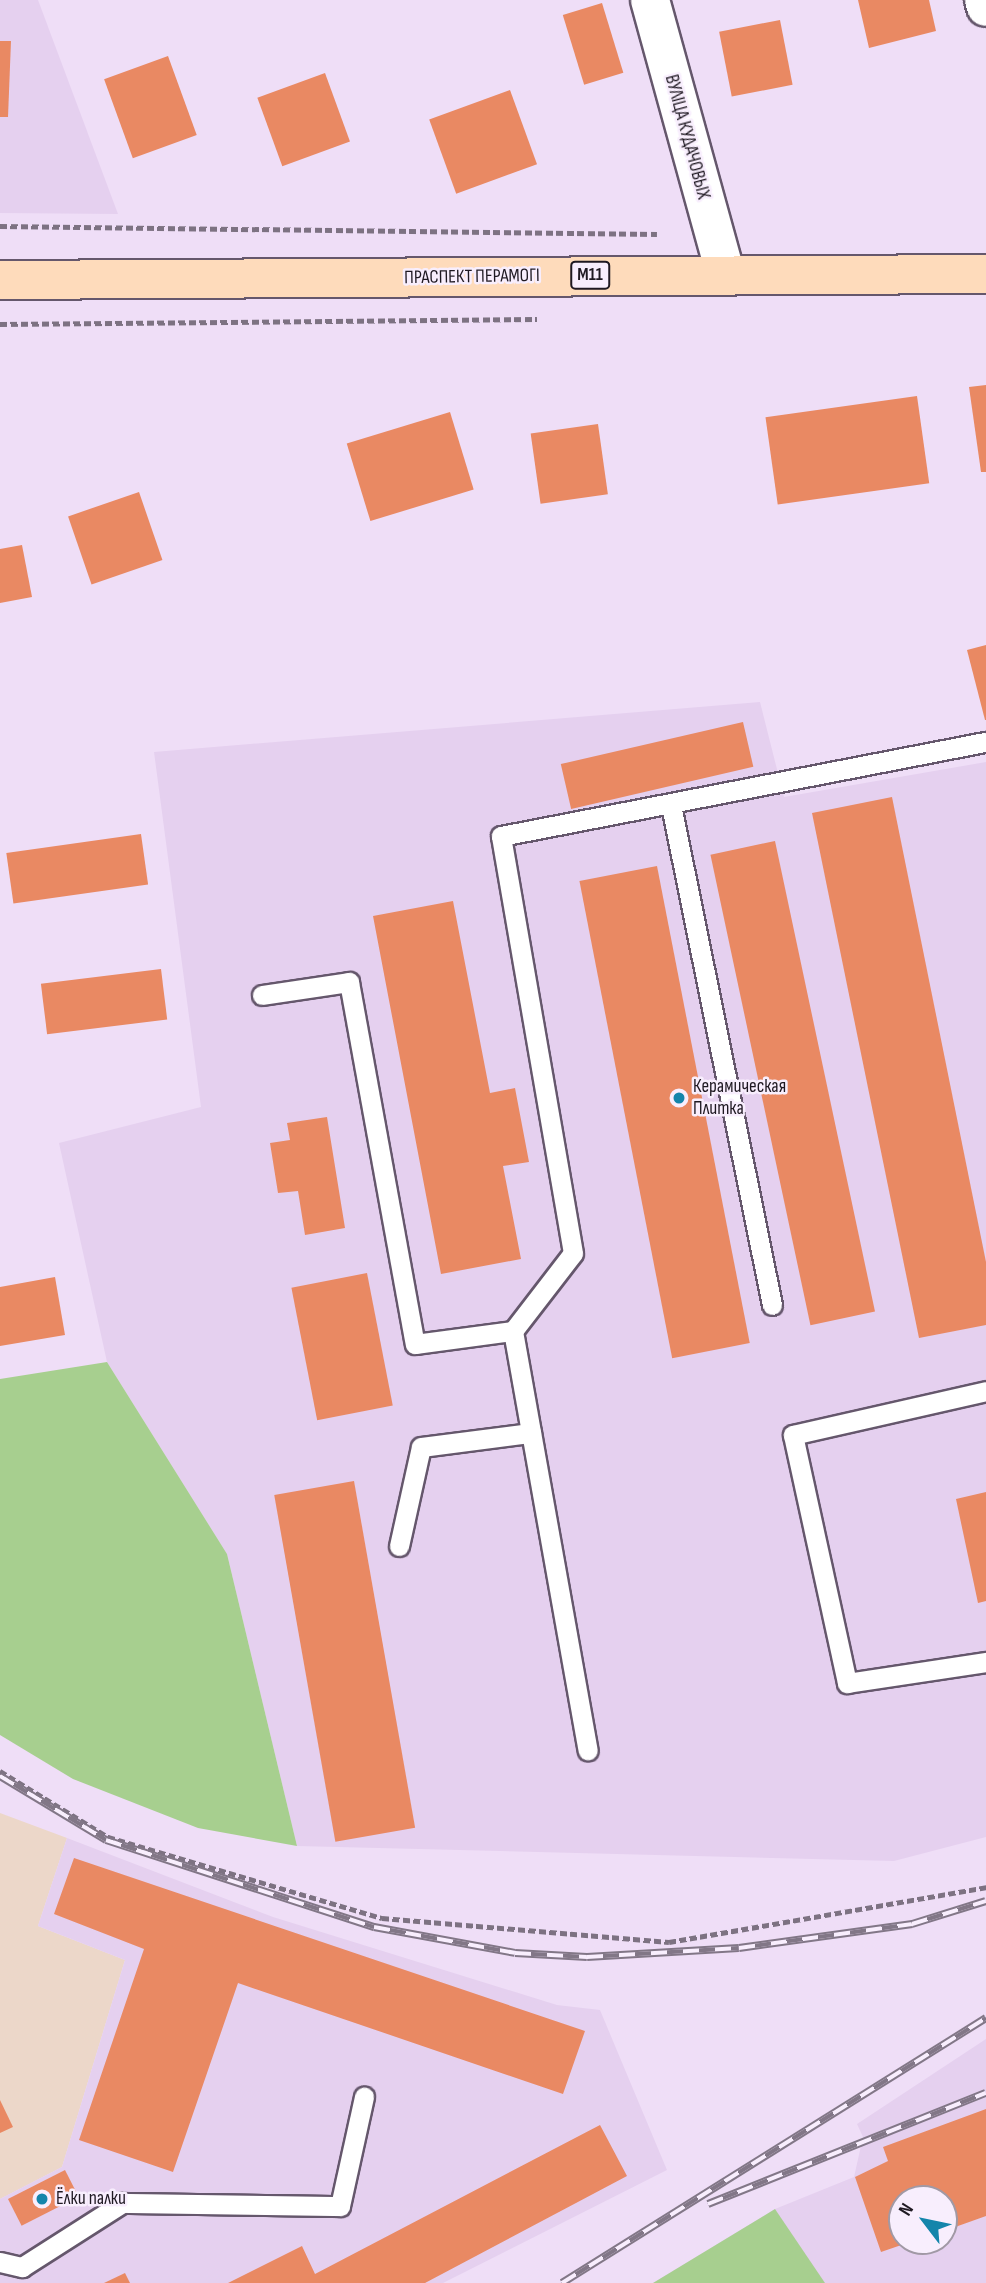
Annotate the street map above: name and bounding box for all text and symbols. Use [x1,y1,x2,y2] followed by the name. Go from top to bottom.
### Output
[659,72,715,202] street label: ВУЛІЦА КУДАЧОВЫХ
[569,260,611,290] road number: М11
[404,264,540,290] street label: ПРАСПЕКТ ПЕРАМОГІ
[693,1076,786,1120] place label: Керамическая Плитка
[671,1090,687,1106] marker: Керамическая Плитка
[888,2185,958,2255] north arrow
[56,2188,126,2210] place label: Ёлки палки
[34,2191,50,2207] marker: Ёлки палки
[894,2199,919,2220] text: N

